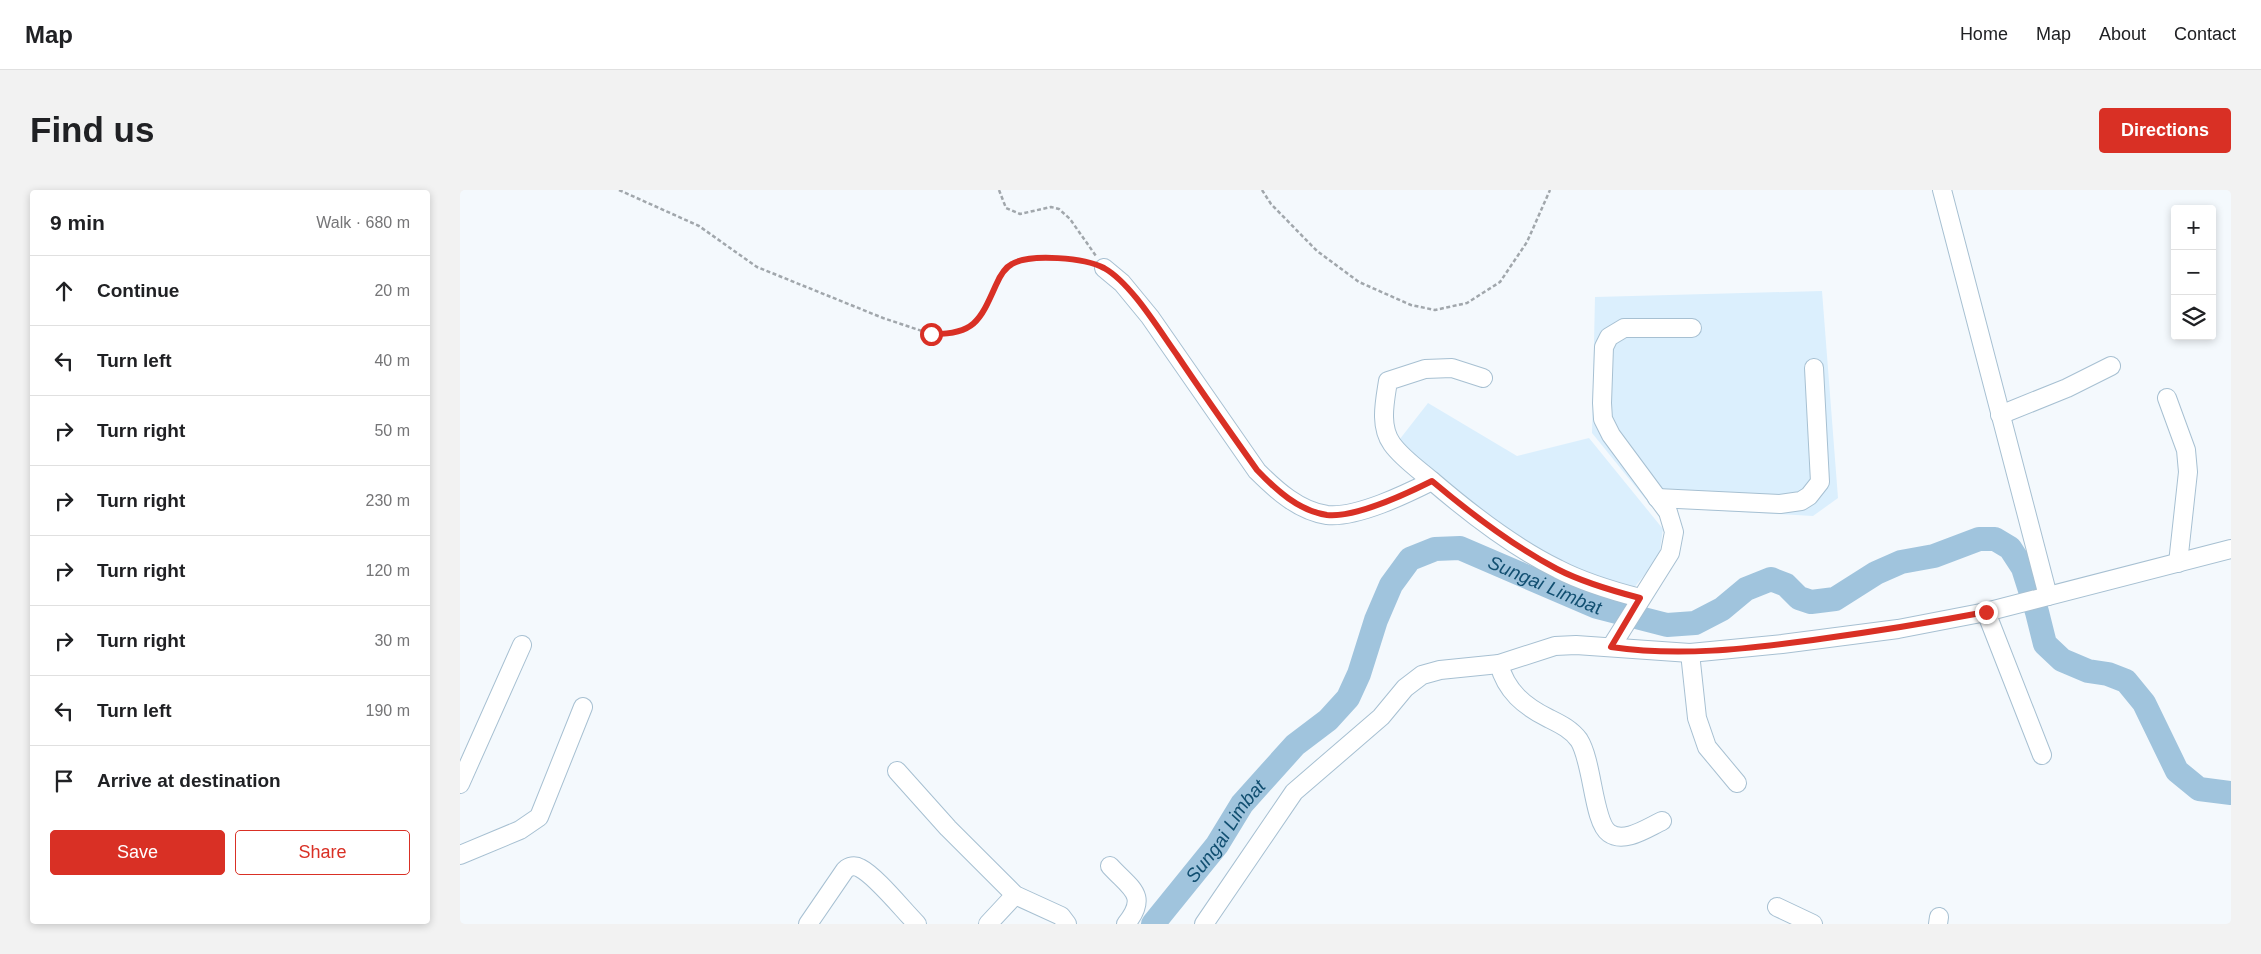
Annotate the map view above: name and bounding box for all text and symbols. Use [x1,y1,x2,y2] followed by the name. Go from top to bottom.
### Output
[25,21,73,48] text: Map
[1960,24,2008,44] text: Home
[2036,24,2071,44] text: Map
[2099,24,2146,44] text: About
[2174,24,2236,44] text: Contact
[2099,108,2231,153] button: Directions
[30,110,154,149] text: Find us
[2171,205,2216,340] map controls
[2171,205,2216,250] button: +
[50,211,105,234] text: 9 min
[316,214,410,231] text: Walk · 680 m
[2171,250,2216,295] button: −
[50,277,78,305] icon: ahead
[97,280,179,301] text: Continue
[374,282,410,299] text: 20 m
[2171,295,2216,340] button: layers
[920,323,943,346] route start
[50,347,78,375] icon: left
[97,350,172,371] text: Turn left
[374,352,410,369] text: 40 m
[50,417,78,445] icon: right
[97,420,185,441] text: Turn right
[374,422,410,439] text: 50 m
[50,487,78,515] icon: right
[97,490,185,511] text: Turn right
[366,492,410,509] text: 230 m
[1485,551,1604,618] water label: Sungai Limbat
[50,557,78,585] icon: right
[97,560,185,581] text: Turn right
[366,562,410,579] text: 120 m
[1975,601,1998,624] route end
[50,627,78,655] icon: right
[97,630,185,651] text: Turn right
[374,632,410,649] text: 30 m
[50,697,78,725] icon: left
[97,700,172,721] text: Turn left
[366,702,410,719] text: 190 m
[50,767,78,795] icon: arrive
[97,770,281,791] text: Arrive at destination
[1181,775,1270,886] water label: Sungai Limbat
[50,830,225,875] button: Save
[235,830,410,875] button: Share

